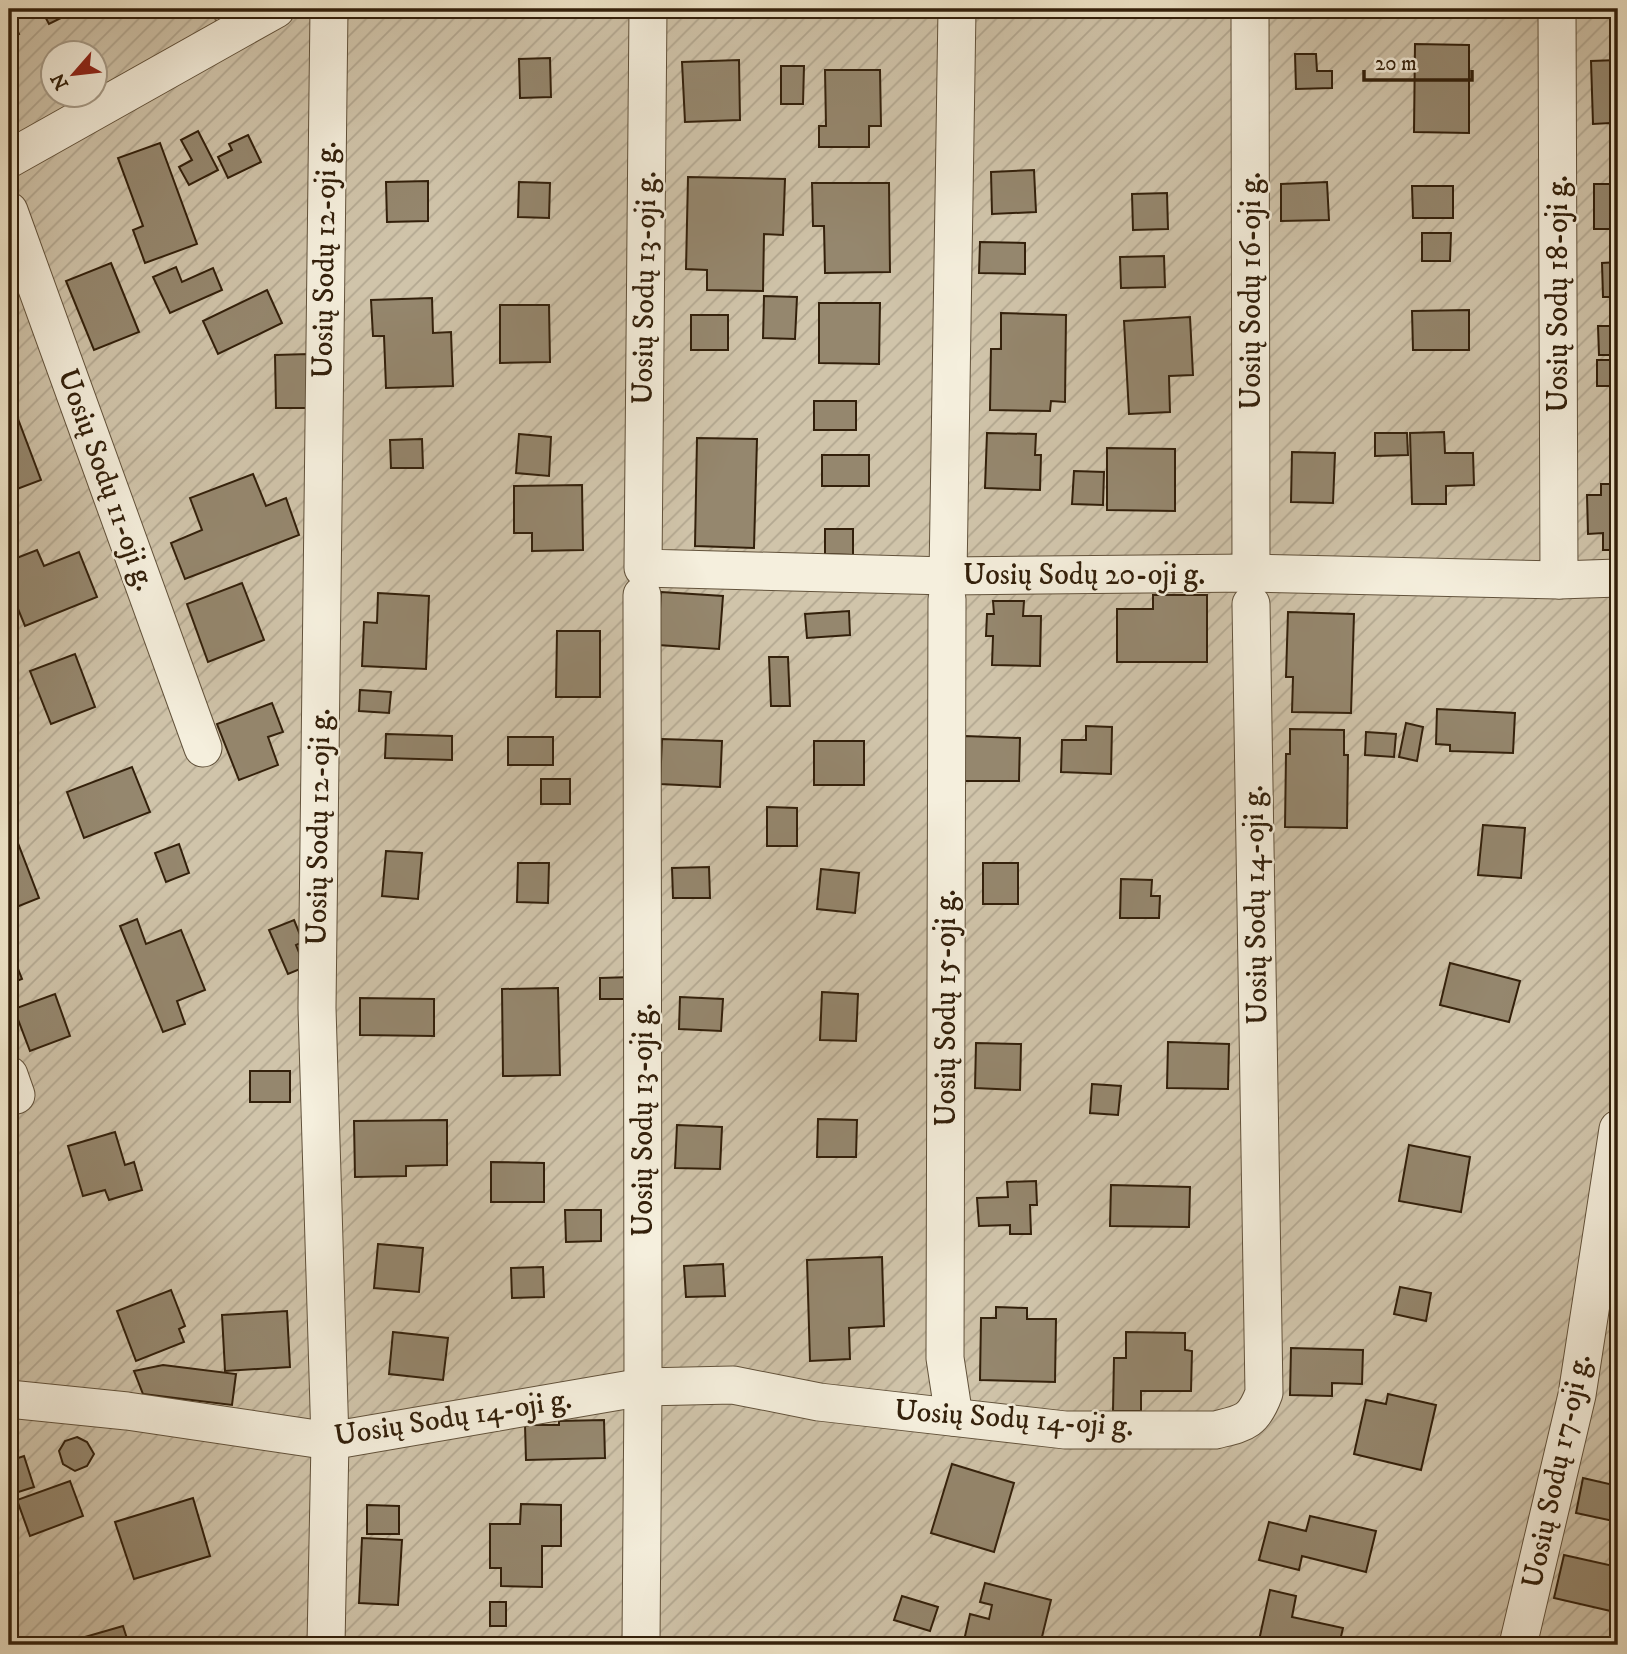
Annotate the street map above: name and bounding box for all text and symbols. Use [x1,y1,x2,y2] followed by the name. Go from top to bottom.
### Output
[38,38,108,108] north arrow
[1364,38,1473,82] scale bar
[1375,51,1417,77] text: 20 m
[46,69,74,94] text: N
[304,141,346,379] street label: Uosių Sodų 12-oji g.
[624,171,666,405] street label: Uosių Sodų 13-oji g.
[1233,172,1270,410] street label: Uosių Sodų 16-oji g.
[1540,175,1577,413] street label: Uosių Sodų 18-oji g.
[49,364,163,596] street label: Uosių Sodų 11-oji g.
[963,557,1205,594] street label: Uosių Sodų 20-oji g.
[298,708,340,946] street label: Uosių Sodų 12-oji g.
[1235,785,1277,1025] street label: Uosių Sodų 14-oji g.
[928,889,965,1127] street label: Uosių Sodų 15-oji g.
[625,1003,662,1237] street label: Uosių Sodų 13-oji g.
[1514,1350,1600,1592] street label: Uosių Sodų 17-oji g.
[332,1381,574,1455] street label: Uosių Sodų 14-oji g.
[893,1392,1135,1446] street label: Uosių Sodų 14-oji g.

